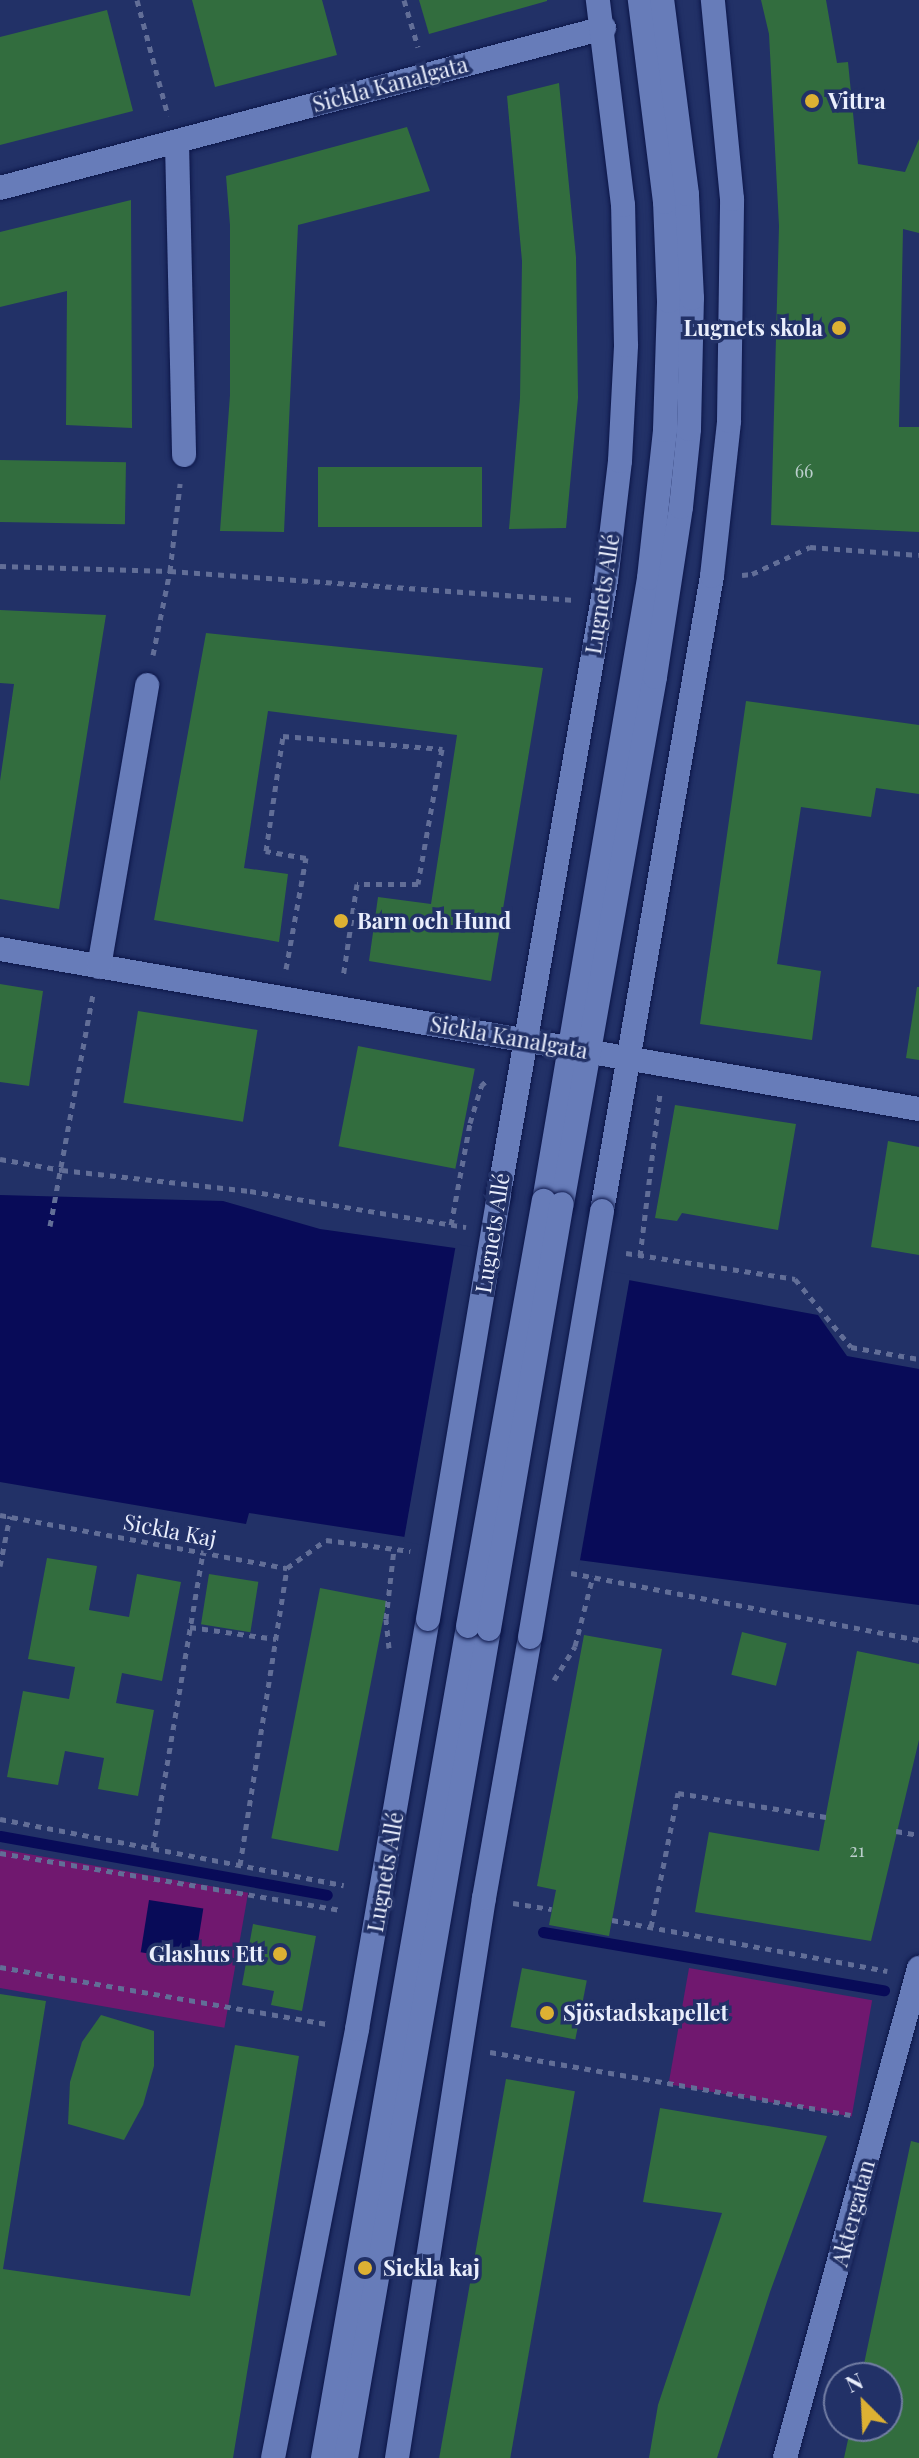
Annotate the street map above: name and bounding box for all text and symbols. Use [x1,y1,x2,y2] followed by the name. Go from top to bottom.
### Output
[309,51,471,117] street label: Sickla Kanalgata
[828,88,886,114] place label: Vittra
[803,92,821,110] marker: Vittra
[683,315,823,341] place label: Lugnets skola
[830,319,848,337] marker: Lugnets skola
[795,460,813,482] house number: 66
[579,532,625,656] street label: Lugnets Allé
[357,908,511,934] place label: Barn och Hund
[332,912,350,930] marker: Barn och Hund
[428,1010,590,1064] street label: Sickla Kanalgata
[469,1171,515,1295] street label: Lugnets Allé
[121,1508,219,1552] street label: Sickla Kaj
[361,1810,409,1934] street label: Lugnets Allé
[849,1839,865,1861] house number: 21
[149,1941,264,1967] place label: Glashus Ett
[271,1945,289,1963] marker: Glashus Ett
[563,2000,728,2026] place label: Sjöstadskapellet
[538,2004,556,2022] marker: Sjöstadskapellet
[826,2157,880,2269] street label: Aktergatan
[383,2255,480,2281] place label: Sickla kaj
[354,2257,376,2279] marker: Sickla kaj
[823,2362,903,2442] north arrow
[841,2365,867,2399] text: N

